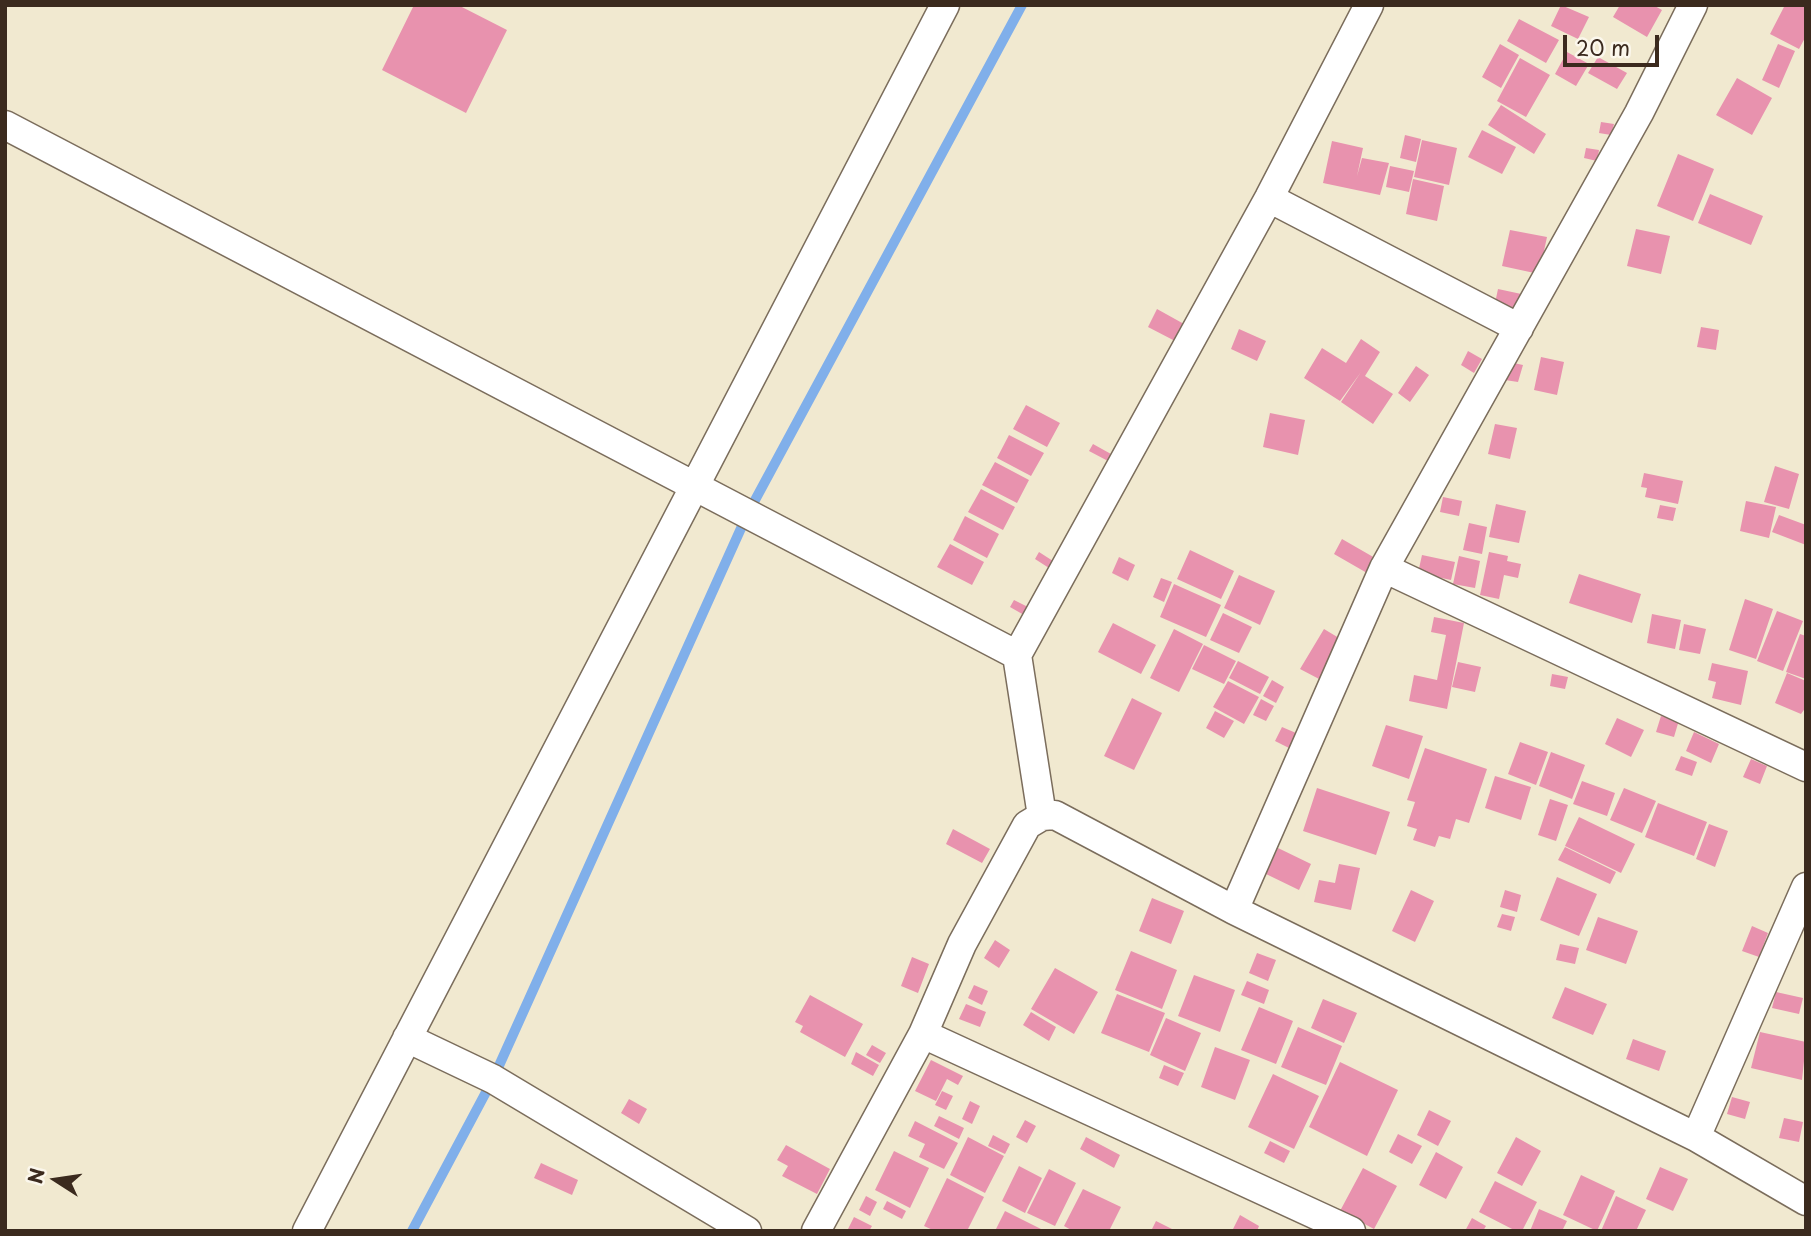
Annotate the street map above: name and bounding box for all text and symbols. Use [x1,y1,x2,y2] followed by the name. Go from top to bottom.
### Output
[1566,21,1662,65] scale bar
[1576,31,1630,63] text: 20 m
[21,1145,91,1215] north arrow
[20,1165,51,1186] text: N

